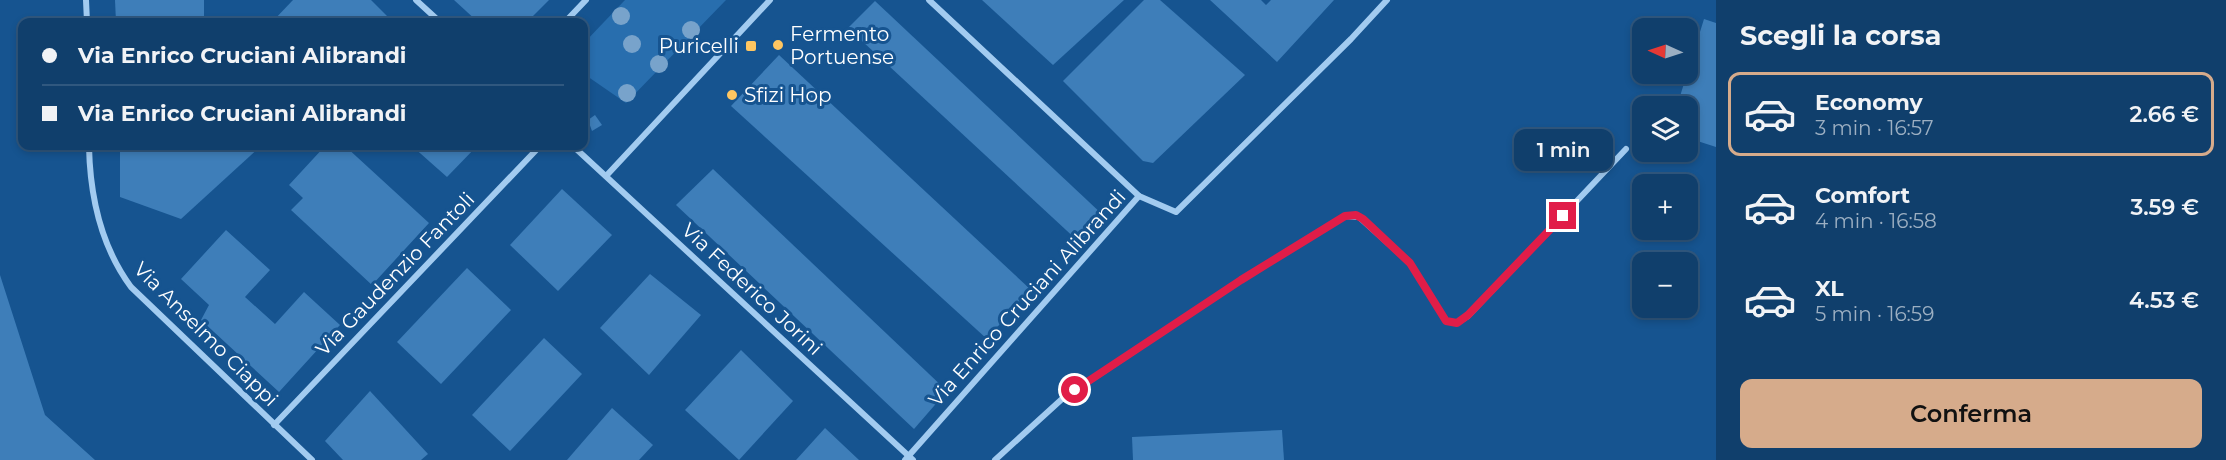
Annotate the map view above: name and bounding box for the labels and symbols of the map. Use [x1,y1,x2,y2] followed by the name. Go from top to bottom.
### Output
[1632,18,1698,84] north arrow
[790,22,894,69] place label: Fermento Portuense
[659,34,739,58] place label: Puricelli
[771,38,785,52] marker: Fermento Portuense
[744,39,758,53] marker: Puricelli
[744,83,832,107] place label: Sfizi Hop
[725,88,739,102] marker: Sfizi Hop
[1514,129,1612,171] callout: 1 min
[923,185,1131,411] street label: Via Enrico Cruciani Alibrandi
[311,187,479,361] street label: Via Gaudenzio Fantoli
[1549,202,1576,229] route end
[677,218,827,360] street label: Via Federico Jorini
[129,257,283,411] street label: Via Anselmo Ciappi
[1061,376,1088,403] route start

